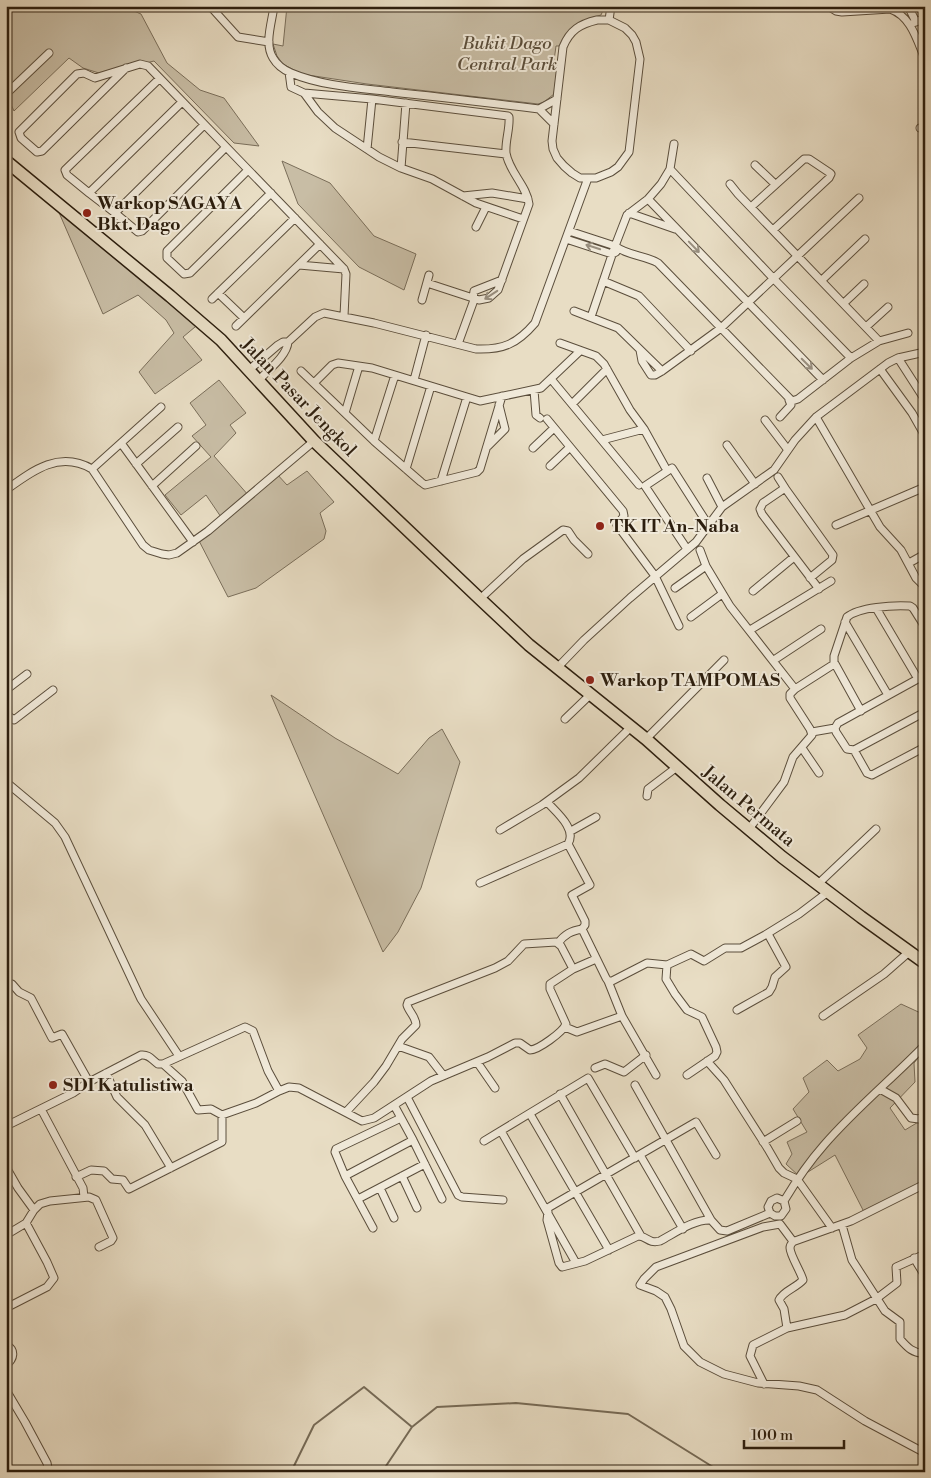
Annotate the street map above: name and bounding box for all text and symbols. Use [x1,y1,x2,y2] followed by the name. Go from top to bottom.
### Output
[457,32,557,76] park label: Bukit Dago Central Park
[96,192,243,236] place label: Warkop SAGAYA Bkt. Dago
[81,207,93,219] marker: Warkop SAGAYA Bkt. Dago
[688,241,700,254] one-way arrow
[586,242,602,252] one-way arrow
[484,289,498,300] one-way arrow
[235,333,362,462] street label: Jalan Pasar Jengkol
[801,358,813,370] one-way arrow
[610,515,739,538] place label: TK IT An-Naba
[594,520,606,532] marker: TK IT An-Naba
[599,669,780,692] place label: Warkop TAMPOMAS
[584,674,596,686] marker: Warkop TAMPOMAS
[697,760,801,853] street label: Jalan Permata
[63,1074,194,1097] place label: SDI Katulistiwa
[47,1079,59,1091] marker: SDI Katulistiwa
[744,1418,844,1450] scale bar
[751,1426,793,1445] text: 100 m

